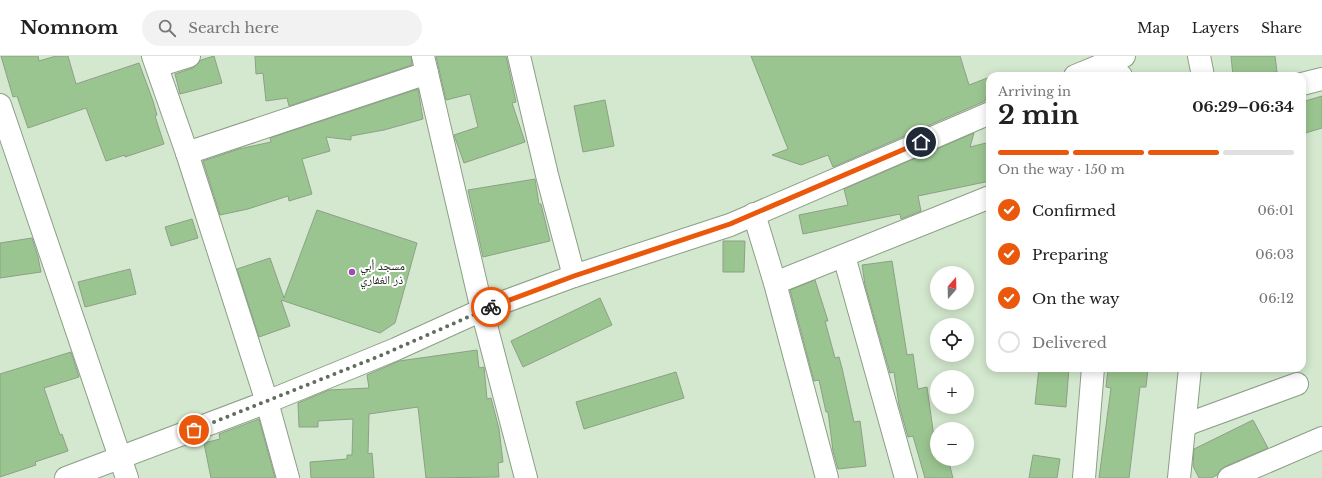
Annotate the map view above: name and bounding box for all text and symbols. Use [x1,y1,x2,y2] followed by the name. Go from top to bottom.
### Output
[142,10,422,46] search box
[20,16,118,39] text: Nomnom
[156,17,178,39] icon: search
[188,18,279,37] text: Search here
[1137,19,1170,37] text: Map
[1192,19,1239,37] text: Layers
[1261,19,1302,37] text: Share
[998,83,1071,100] text: Arriving in
[1192,97,1294,116] text: 06:29–06:34
[998,99,1079,131] text: 2 min
[904,125,938,159] pin
[910,131,932,153] icon: home
[998,161,1125,178] text: On the way · 150 m
[998,199,1020,221] icon: check
[1032,201,1116,220] text: Confirmed
[1258,202,1294,219] text: 06:01
[998,243,1020,265] icon: check
[1032,245,1108,264] text: Preparing
[1255,246,1294,263] text: 06:03
[360,258,405,290] place label: مسجد أبي ذر الغفاري
[930,266,974,310] north arrow
[930,266,974,466] map controls
[347,267,357,277] marker: مسجد أبي ذر الغفاري
[471,287,511,327] courier
[998,287,1020,309] icon: check
[1032,289,1120,308] text: On the way
[1259,290,1294,307] text: 06:12
[480,296,502,318] icon: bike
[930,318,974,362] button: locate
[1032,333,1107,352] text: Delivered
[930,370,974,414] button: +
[177,413,211,447] pin
[183,419,205,441] icon: bag
[930,422,974,466] button: −

